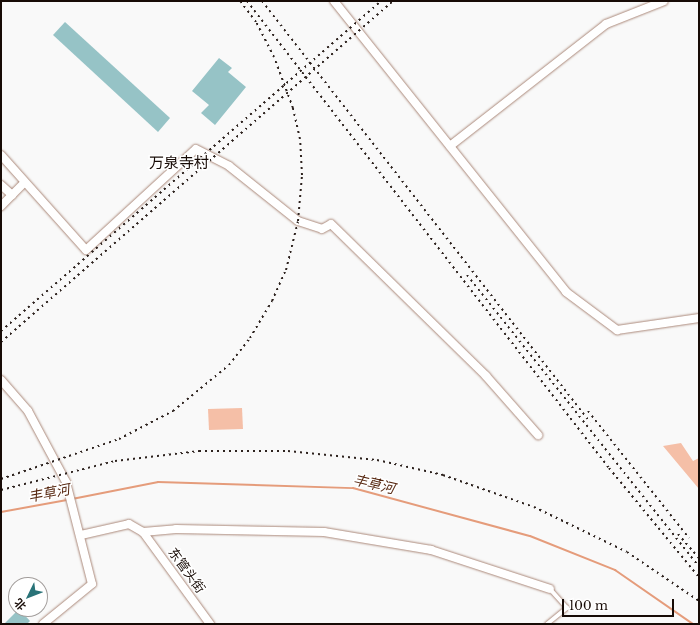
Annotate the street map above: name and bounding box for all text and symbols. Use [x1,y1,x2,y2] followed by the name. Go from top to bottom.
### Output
[149,154,209,172] district label: 万泉寺村
[352,471,396,497] water label: 丰草河
[27,481,71,505] water label: 丰草河
[164,545,208,597] street label: 东管头街
[8,577,48,617] north arrow
[564,591,676,617] scale bar
[11,596,29,613] text: 北
[569,598,608,613] text: 100 m

